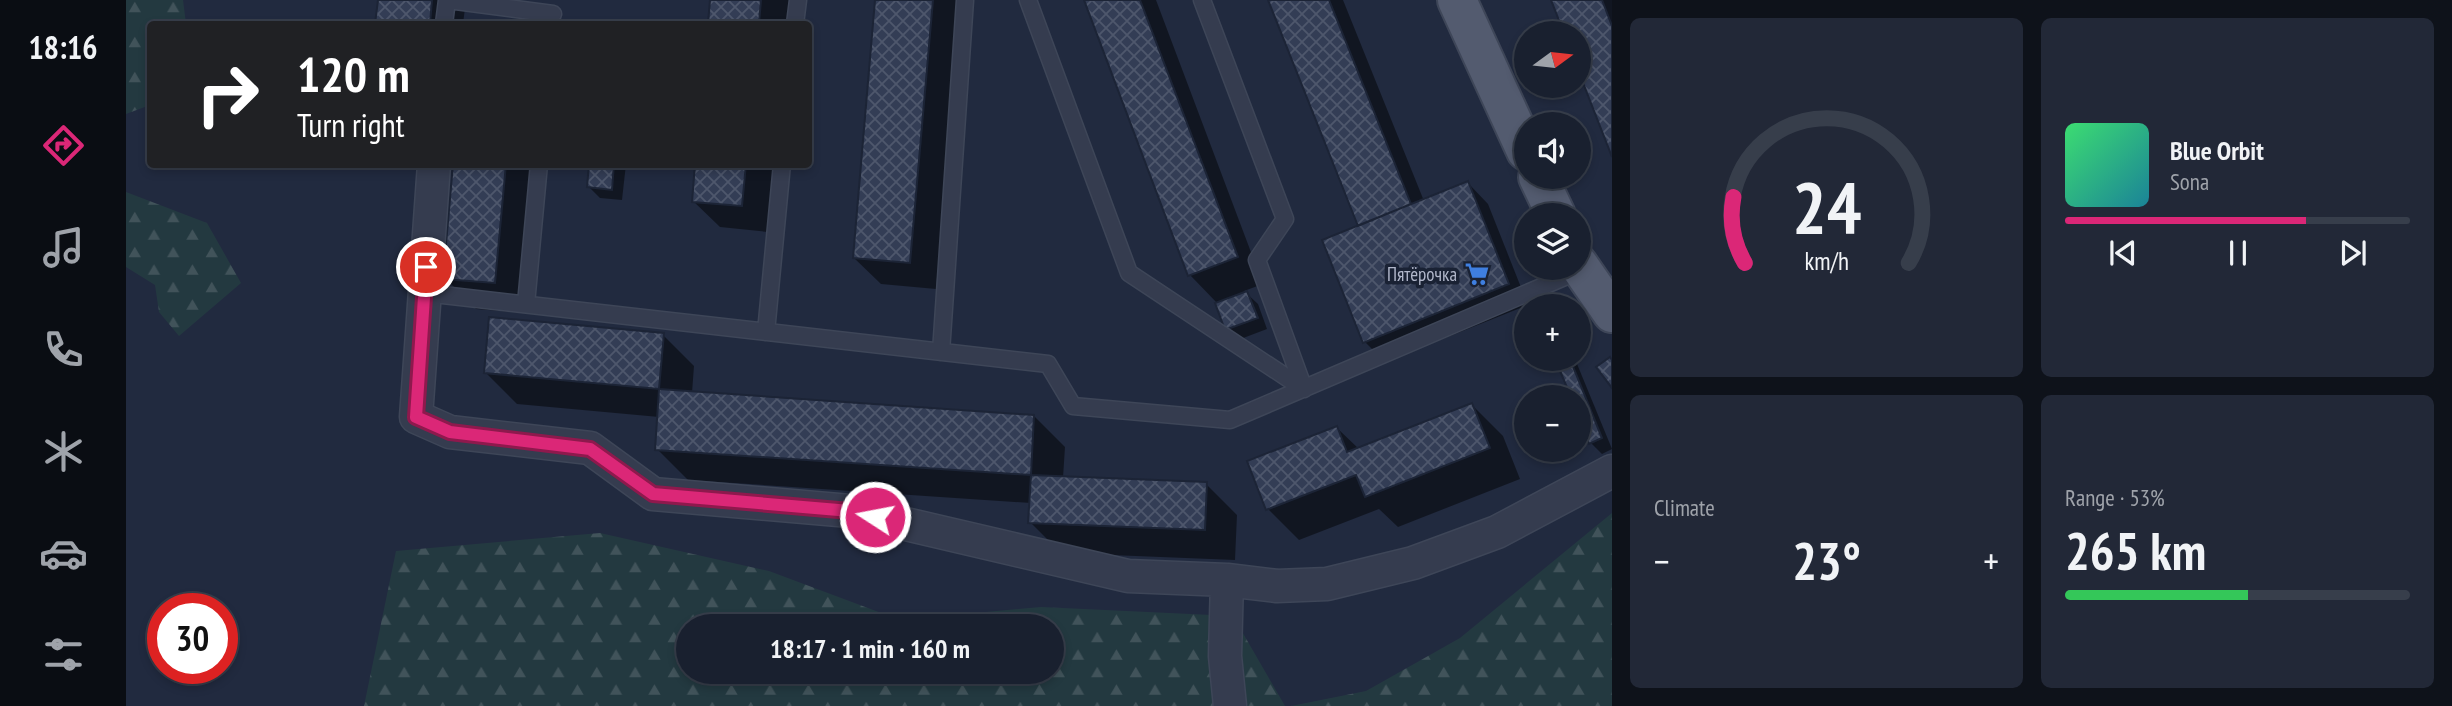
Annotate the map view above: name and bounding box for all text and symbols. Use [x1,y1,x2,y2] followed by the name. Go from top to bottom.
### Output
[1514,21,1591,98] north arrow
[1514,21,1591,462] map controls
[28,26,98,68] text: 18:16
[297,42,410,106] text: 120 m
[182,49,273,140] icon: right
[297,104,405,146] text: Turn right
[1514,112,1591,189] button: sound
[39,121,88,170] icon: directions
[2170,134,2264,167] text: Blue Orbit
[1792,160,1861,254] text: 24
[2170,167,2209,196] text: Sona
[1514,203,1591,280] button: layers
[39,223,88,272] icon: music
[2104,234,2142,272] icon: previous
[2219,234,2257,272] icon: pause
[2334,234,2372,272] icon: next
[396,237,456,297] pin
[1804,245,1849,277] text: km/h
[407,248,445,286] icon: arrive
[1463,260,1491,288] supermarket icon: Пятёрочка
[1387,262,1457,286] place label: Пятёрочка
[1514,294,1591,371] button: +
[39,325,88,374] icon: phone
[1514,385,1591,462] button: −
[39,427,88,476] icon: climate
[838,480,912,554] position arrow
[2065,483,2165,512] text: Range · 53%
[1654,493,1715,522] text: Climate
[2065,517,2206,584] text: 265 km
[1792,527,1861,594] text: 23°
[39,529,88,578] icon: car
[1654,536,1670,585] text: −
[1983,536,1999,585] text: +
[147,593,238,684] speed limit sign: 30
[39,630,88,679] icon: filters
[770,632,970,665] text: 18:17 · 1 min · 160 m

